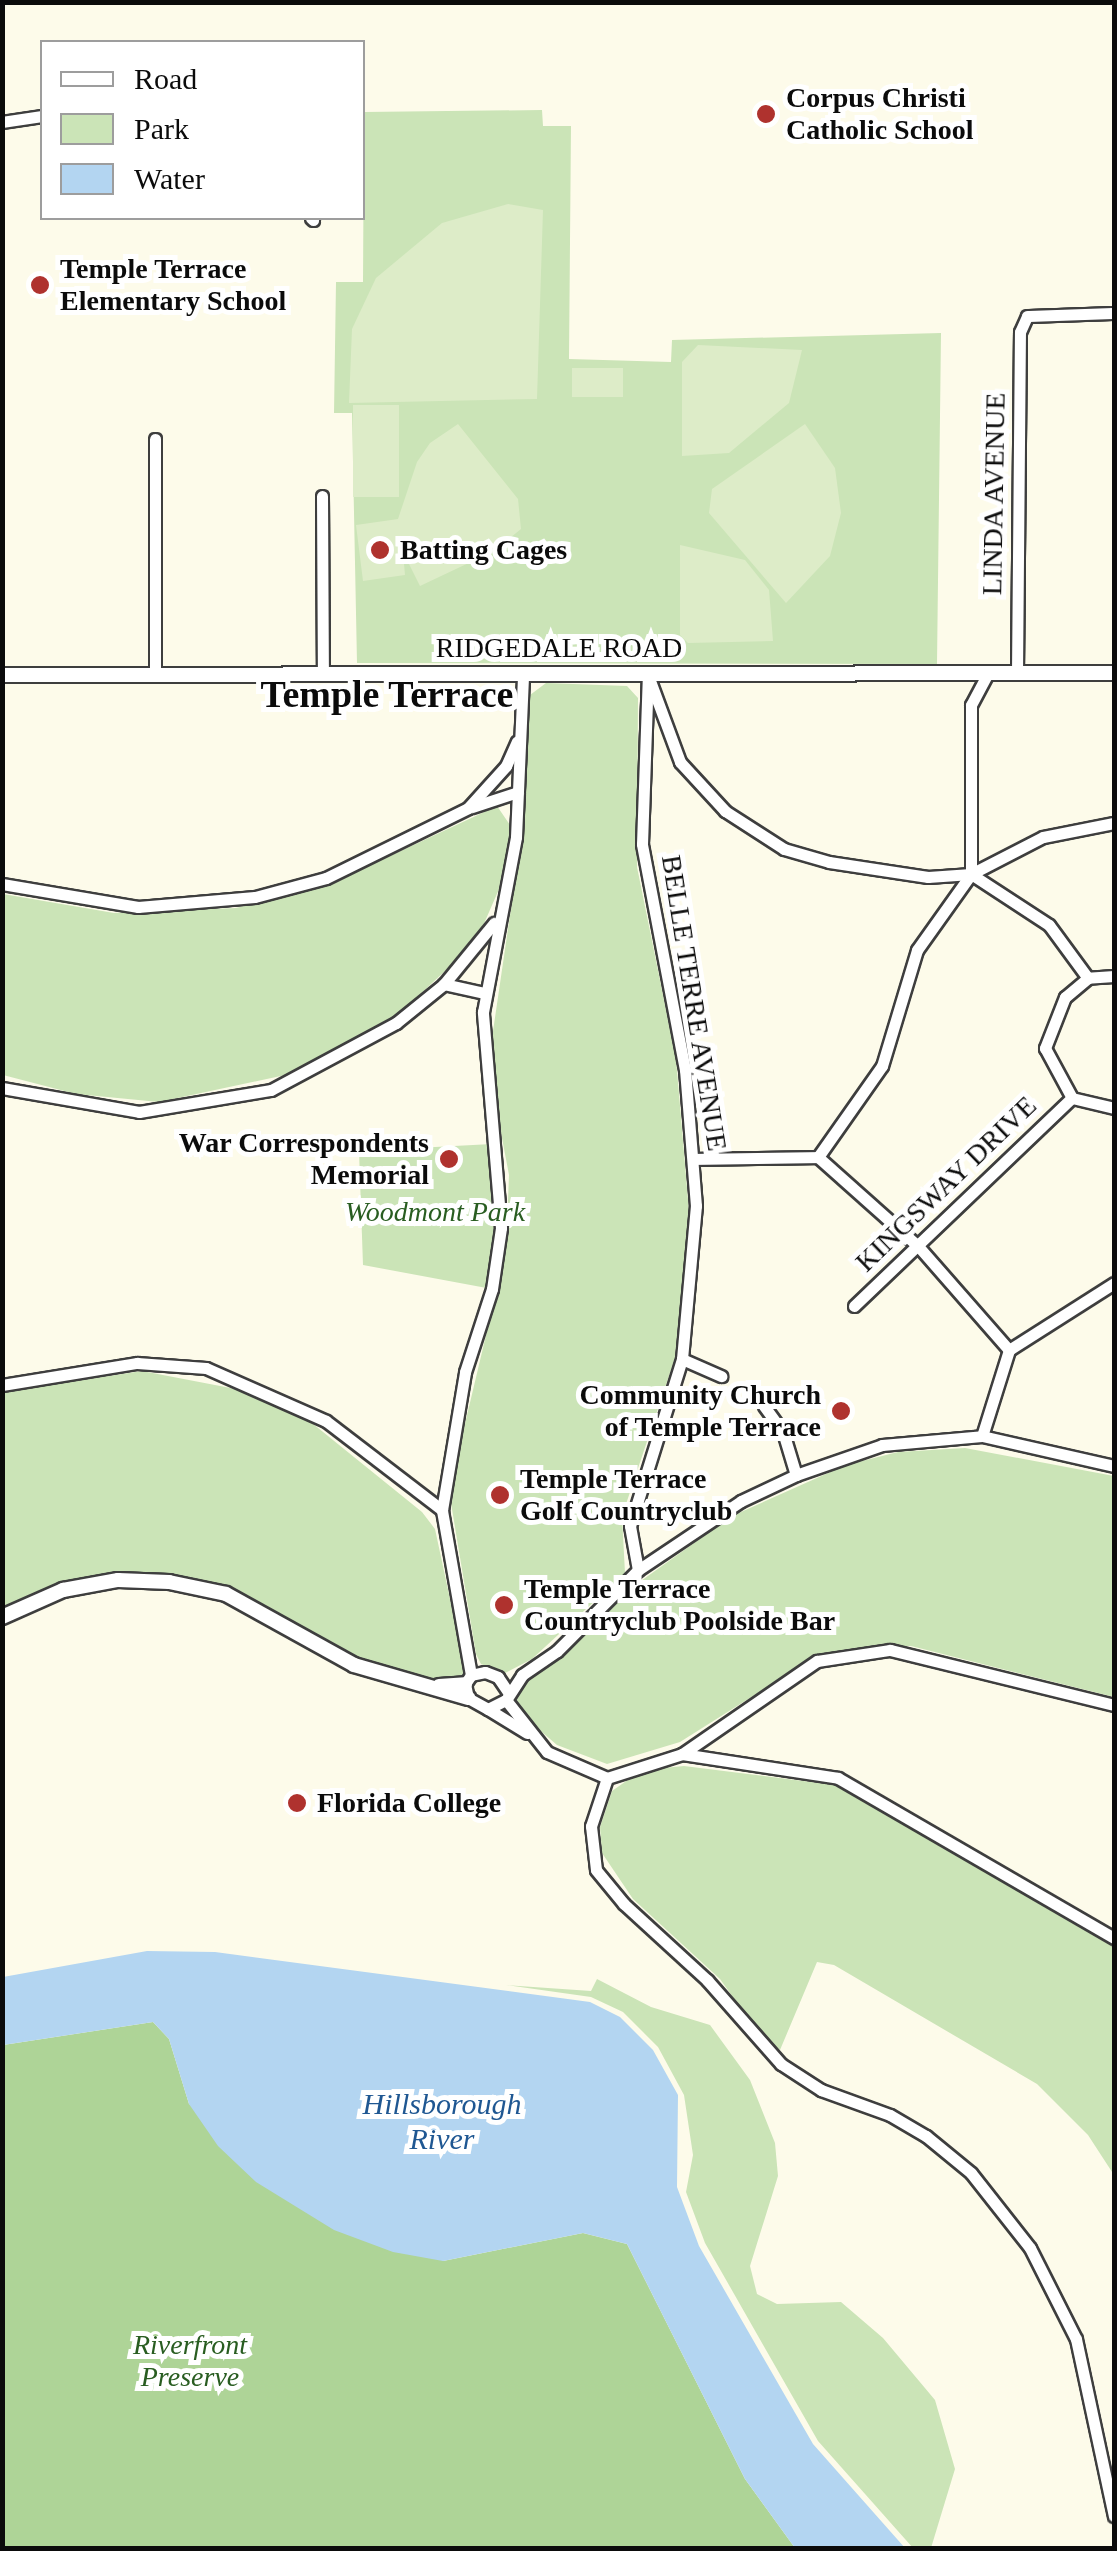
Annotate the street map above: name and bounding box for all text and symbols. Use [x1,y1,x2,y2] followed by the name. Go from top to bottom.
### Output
[40,40,365,220] legend
[134,62,197,95] text: Road
[786,81,973,147] place label: Corpus Christi Catholic School
[755,103,777,125] marker: Corpus Christi Catholic School
[134,112,189,145] text: Park
[134,162,205,195] text: Water
[60,252,286,318] place label: Temple Terrace Elementary School
[29,274,51,296] marker: Temple Terrace Elementary School
[975,391,1013,597] street label: LINDA AVENUE
[400,533,567,567] place label: Batting Cages
[369,539,391,561] marker: Batting Cages
[436,631,682,665] street label: RIDGEDALE ROAD
[260,672,514,718] district label: Temple Terrace
[654,852,734,1154] street label: BELLE TERRE AVENUE
[848,1089,1044,1279] street label: KINGSWAY DRIVE
[178,1126,429,1192] place label: War Correspondents Memorial
[438,1148,460,1170] marker: War Correspondents Memorial
[345,1195,525,1229] park label: Woodmont Park
[580,1378,821,1444] place label: Community Church of Temple Terrace
[830,1400,852,1422] marker: Community Church of Temple Terrace
[520,1462,732,1528] place label: Temple Terrace Golf Countryclub
[489,1484,511,1506] marker: Temple Terrace Golf Countryclub
[524,1572,835,1638] place label: Temple Terrace Countryclub Poolside Bar
[493,1594,515,1616] marker: Temple Terrace Countryclub Poolside Bar
[317,1786,501,1820] place label: Florida College
[286,1792,308,1814] marker: Florida College
[363,2086,521,2156] water label: Hillsborough River
[133,2328,247,2394] park label: Riverfront Preserve

